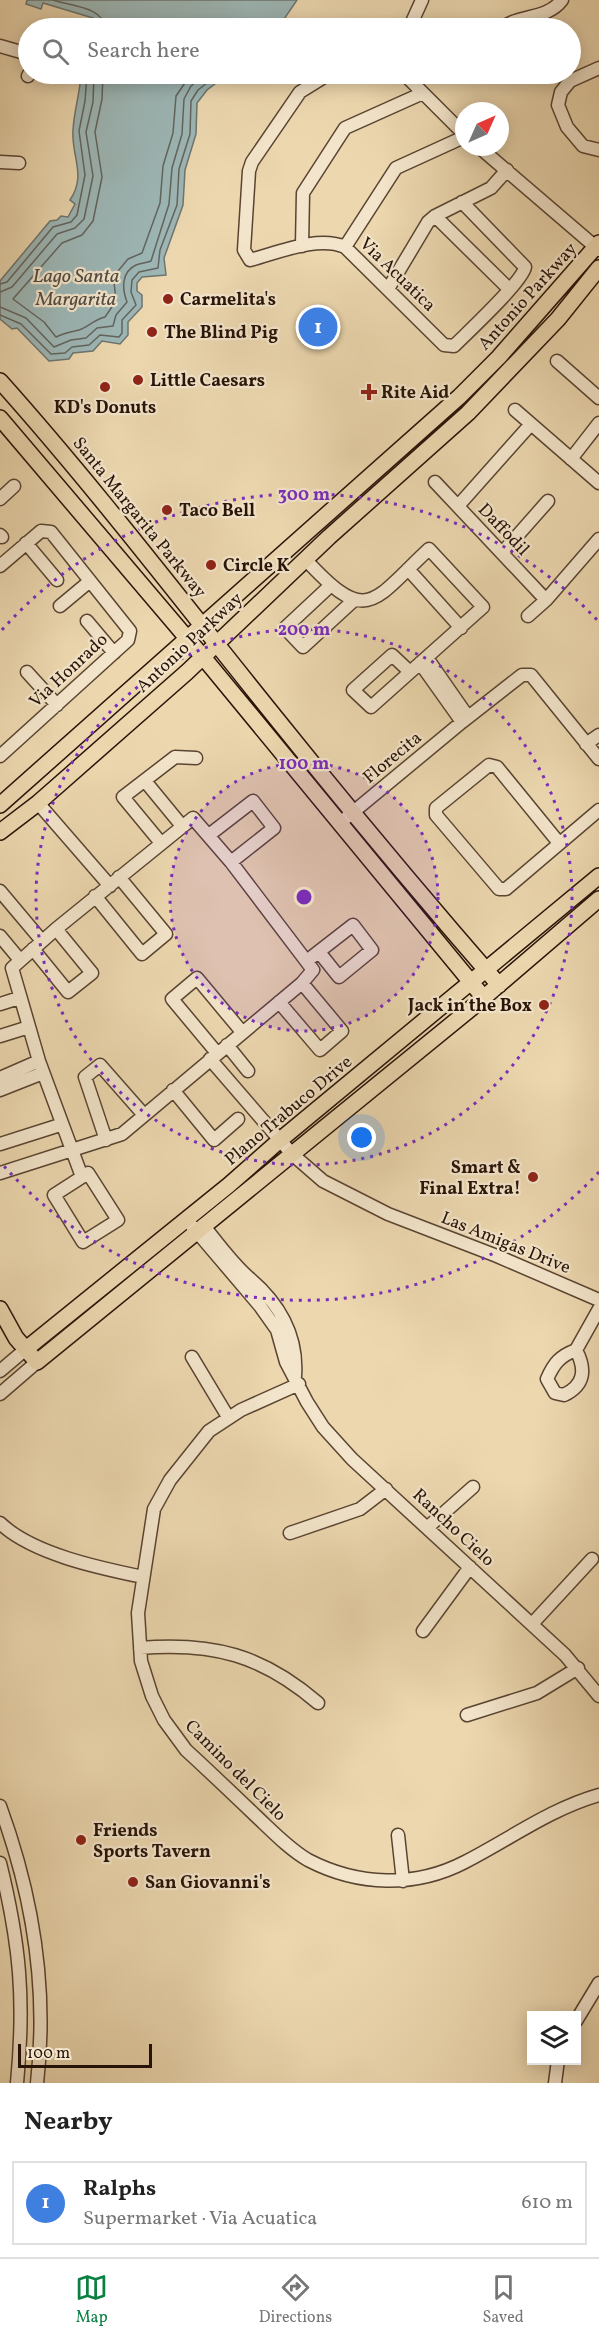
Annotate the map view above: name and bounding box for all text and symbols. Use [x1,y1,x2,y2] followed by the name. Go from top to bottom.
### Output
[18,18,581,84] search box
[39,35,72,68] icon: search
[87,36,200,67] text: Search here
[455,102,509,156] north arrow
[353,232,441,318] street label: Via Acuatica
[473,237,584,356] street label: Antonio Parkway
[33,263,119,314] water label: Lago Santa Margarita
[180,288,276,313] place label: Carmelita's
[161,292,175,306] marker: Carmelita's
[298,304,338,350] pin: 1
[164,321,278,346] place label: The Blind Pig
[145,325,159,339] marker: The Blind Pig
[150,369,265,394] place label: Little Caesars
[131,373,145,387] marker: Little Caesars
[98,380,112,394] marker: KD's Donuts
[381,381,449,406] place label: Rite Aid
[362,385,376,399] marker: Rite Aid
[54,396,156,421] place label: KD's Donuts
[66,432,212,604] street label: Santa Margarita Parkway
[278,483,330,508] text: 300 m
[471,498,534,562] street label: Daffodil
[179,499,255,524] place label: Taco Bell
[160,503,174,517] marker: Taco Bell
[223,554,290,579] place label: Circle K
[204,558,218,572] marker: Circle K
[131,587,249,699] street label: Antonio Parkway
[278,618,330,643] text: 200 m
[24,628,114,714] street label: Via Honrado
[358,726,428,790] street label: Florecita
[279,752,329,777] text: 100 m
[294,887,314,907] centre of rings
[407,994,532,1019] place label: Jack in the Box
[537,998,551,1012] marker: Jack in the Box
[220,1050,358,1172] street label: Plano Trabuco Drive
[347,1123,376,1152] your location
[419,1156,521,1202] place label: Smart & Final Extra!
[526,1170,540,1184] marker: Smart & Final Extra!
[437,1206,574,1281] street label: Las Amigas Drive
[406,1483,500,1573] street label: Rancho Cielo
[179,1715,291,1827] street label: Camino del Cielo
[93,1819,211,1865] place label: Friends Sports Tavern
[74,1833,88,1847] marker: Friends Sports Tavern
[145,1871,271,1896] place label: San Giovanni's
[126,1875,140,1889] marker: San Giovanni's
[527,2011,581,2065] map controls
[527,2011,581,2065] button: layers
[18,2041,152,2068] scale bar
[27,2043,70,2065] text: 100 m
[24,2104,113,2140] text: Nearby
[83,2174,156,2205] text: Ralphs
[41,2189,50,2217] text: 1
[521,2189,573,2217] text: 610 m
[83,2205,317,2233] text: Supermarket · Via Acuatica
[75,2271,108,2329] tab: Map
[259,2271,332,2329] tab: Directions
[483,2271,524,2329] tab: Saved

